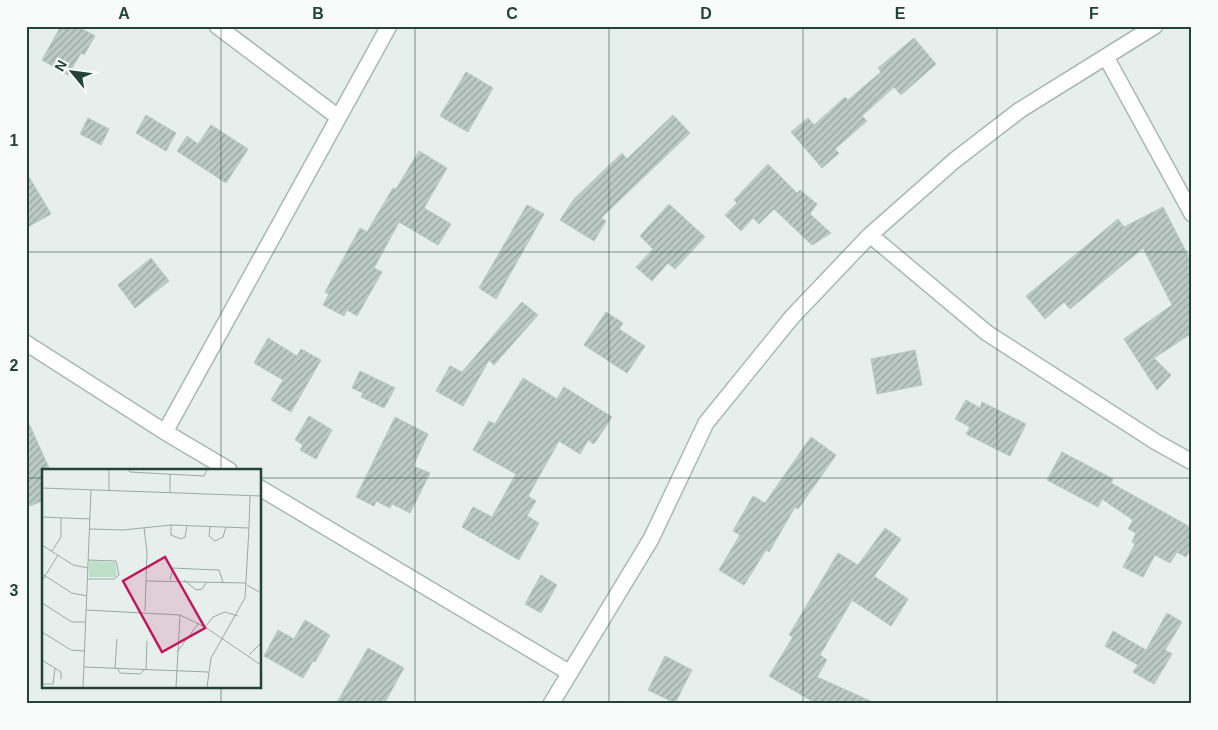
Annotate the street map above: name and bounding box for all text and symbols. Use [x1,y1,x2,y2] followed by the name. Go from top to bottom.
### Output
[118,5,130,22] text: A
[312,5,324,22] text: B
[506,5,518,22] text: C
[700,5,712,22] text: D
[895,5,906,22] text: E
[1089,5,1099,22] text: F
[48,48,98,98] north arrow
[51,57,70,74] text: N
[10,132,19,149] text: 1
[10,357,19,374] text: 2
[42,469,261,688] inset map
[10,582,19,599] text: 3

